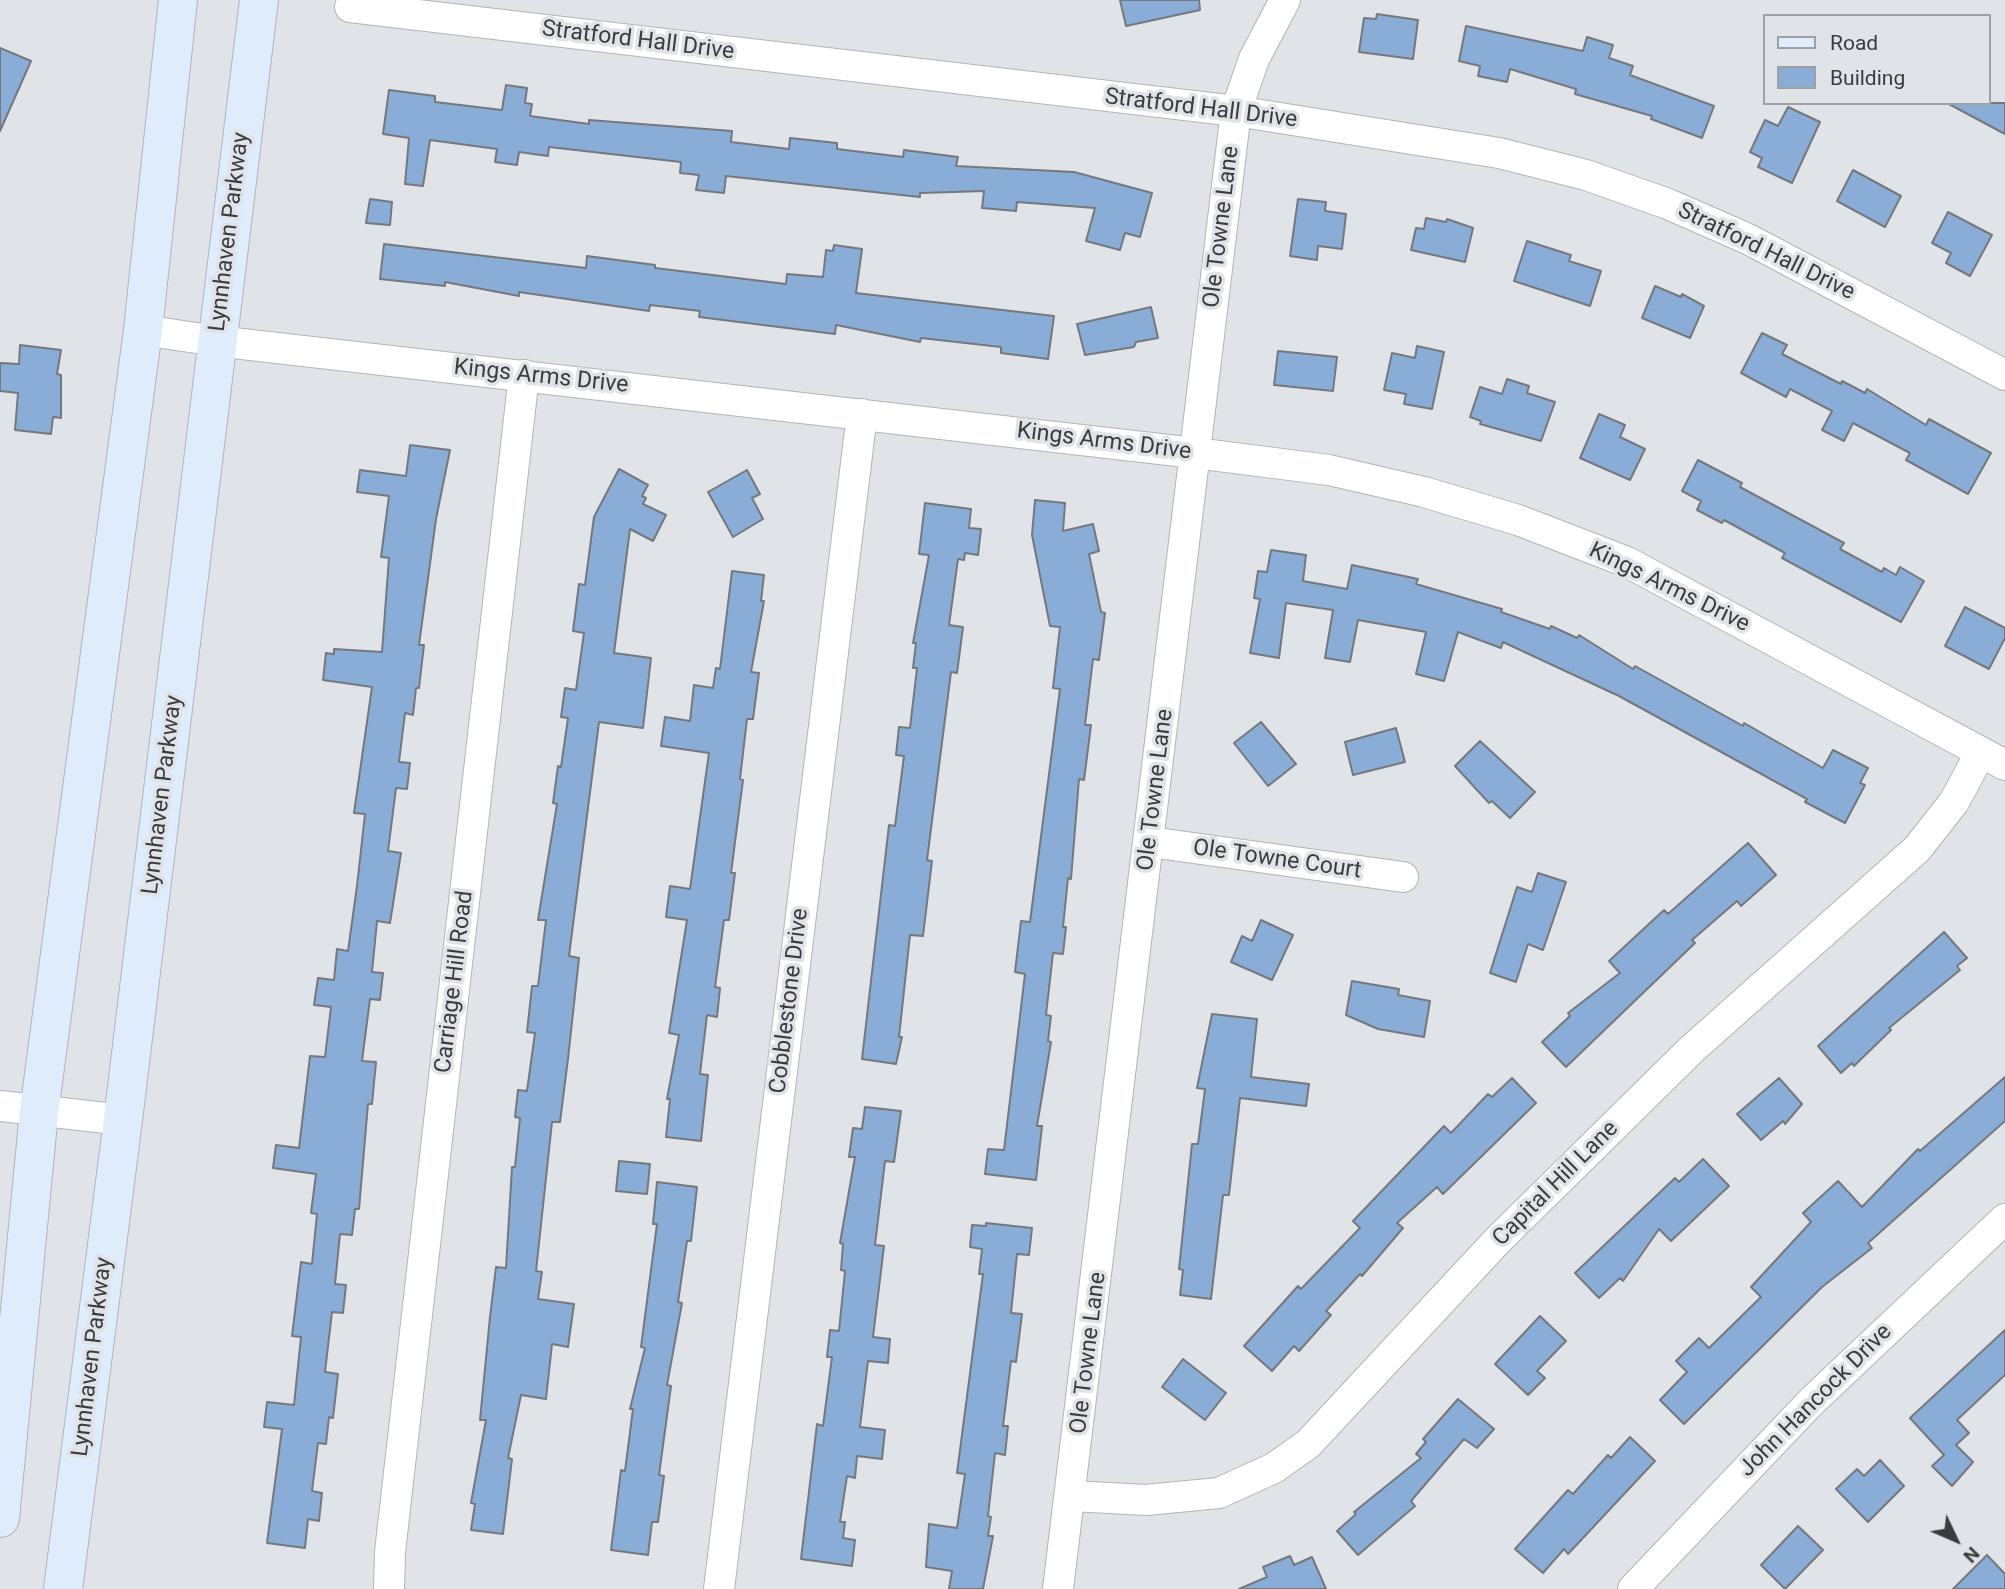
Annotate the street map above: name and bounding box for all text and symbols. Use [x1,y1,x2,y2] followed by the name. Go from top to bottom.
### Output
[1764,14,1991,105] legend
[540,16,736,66] street label: Stratford Hall Drive
[1830,31,1878,55] text: Road
[1830,66,1905,90] text: Building
[1103,84,1299,134] street label: Stratford Hall Drive
[204,131,256,333] street label: Lynnhaven Parkway
[1198,145,1246,309] street label: Ole Towne Lane
[1673,197,1859,307] street label: Stratford Hall Drive
[452,354,630,400] street label: Kings Arms Drive
[1015,418,1193,466] street label: Kings Arms Drive
[1584,537,1754,639] street label: Kings Arms Drive
[137,694,189,896] street label: Lynnhaven Parkway
[1132,708,1180,872] street label: Ole Towne Lane
[1191,835,1363,885] street label: Ole Towne Court
[430,889,480,1075] street label: Carriage Hill Road
[765,907,815,1095] street label: Cobblestone Drive
[1488,1116,1624,1252] street label: Capital Hill Lane
[67,1256,119,1458] street label: Lynnhaven Parkway
[1065,1271,1113,1435] street label: Ole Towne Lane
[1734,1319,1898,1483] street label: John Hancock Drive
[1921,1505,1991,1575] north arrow
[1959,1542,1984,1568] text: N

